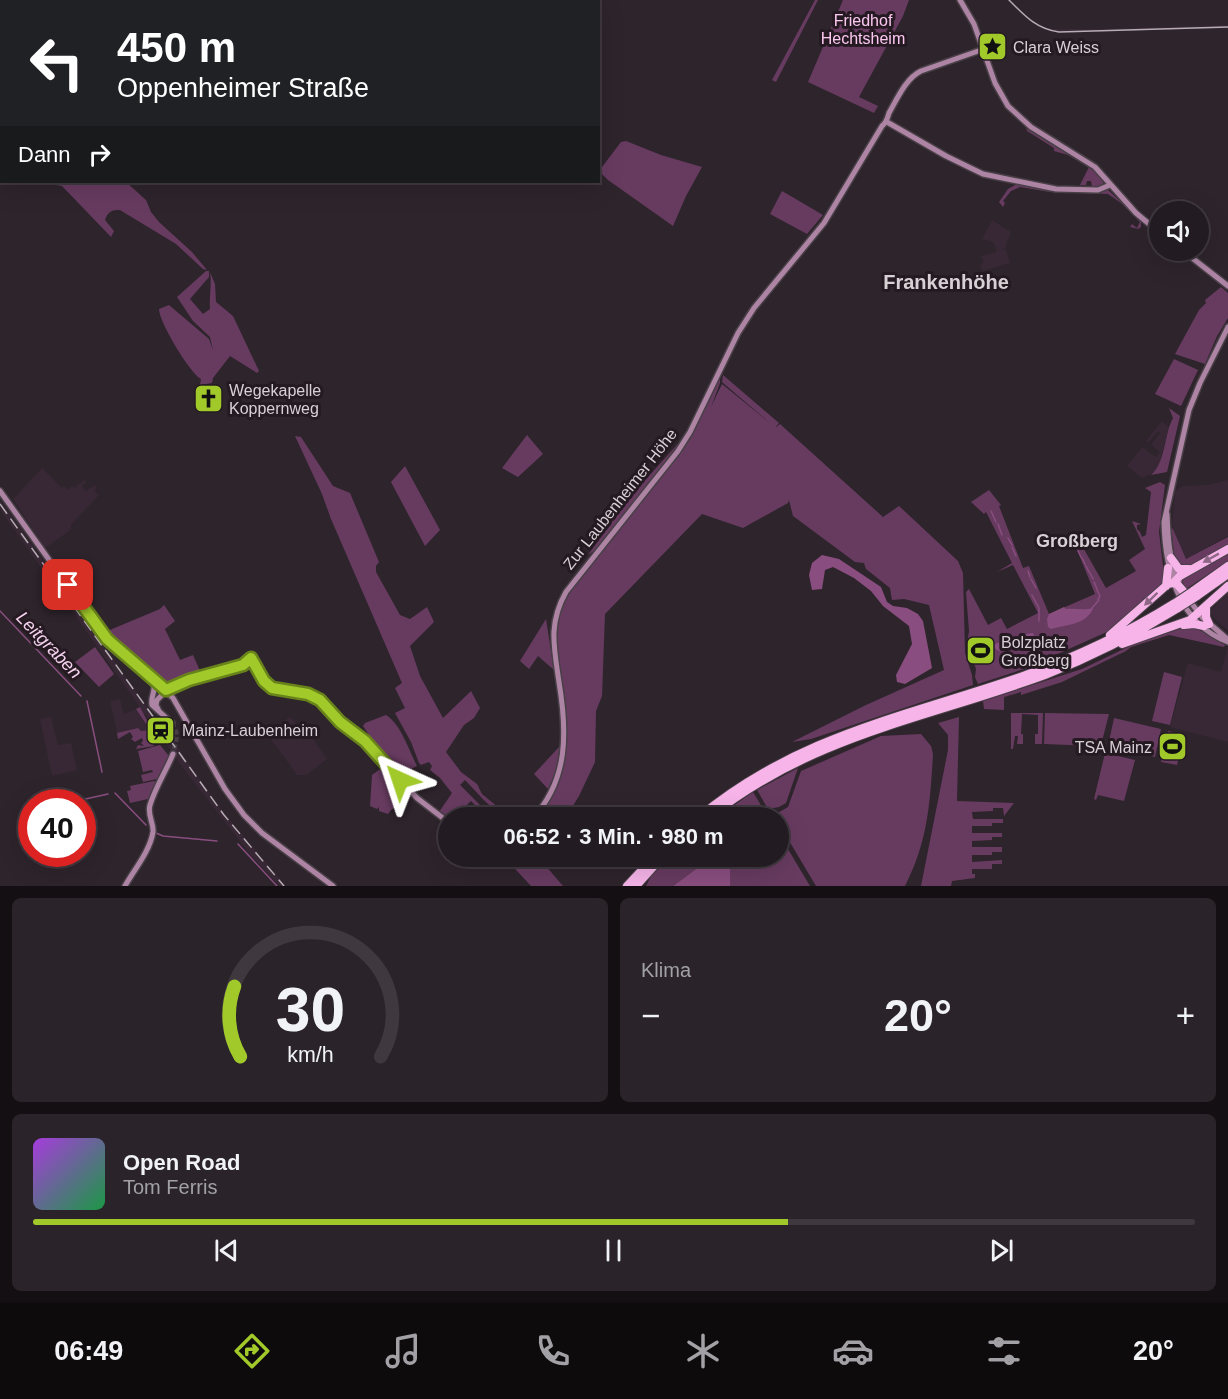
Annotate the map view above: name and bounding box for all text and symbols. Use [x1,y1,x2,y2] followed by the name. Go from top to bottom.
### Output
[821,12,905,47] park label: Friedhof Hechtsheim
[18,24,96,102] icon: left
[117,24,236,71] text: 450 m
[976,31,1008,63] place icon: Clara Weiss
[1013,39,1099,56] place label: Clara Weiss
[117,73,369,103] text: Oppenheimer Straße
[83,138,116,171] icon: right
[18,142,71,167] text: Dann
[1149,201,1209,261] map controls
[1149,201,1209,261] button: sound
[883,271,1009,293] district label: Frankenhöhe
[229,382,321,417] place label: Wegekapelle Koppernweg
[192,383,224,415] church icon: Wegekapelle Koppernweg
[560,425,680,573] street label: Zur Laubenheimer Höhe
[1036,531,1118,551] district label: Großberg
[1202,553,1219,563] one-way arrow
[42,559,93,610] pin
[51,568,84,601] icon: arrive
[1144,592,1158,606] one-way arrow
[12,607,86,683] water label: Leitgraben
[1001,634,1069,669] place label: Bolzplatz Großberg
[964,635,996,667] sports icon: Bolzplatz Großberg
[145,714,177,746] station icon: Mainz-Laubenheim
[182,722,318,739] place label: Mainz-Laubenheim
[1157,731,1189,763] sports icon: TSA Mainz
[1075,739,1152,756] place label: TSA Mainz
[368,748,432,812] position arrow
[18,789,96,867] speed limit sign: 40
[503,824,724,849] text: 06:52 · 3 Min. · 980 m
[641,959,691,981] text: Klima
[275,975,345,1044] text: 30
[884,990,952,1041] text: 20°
[641,997,660,1034] text: −
[1176,997,1195,1034] text: +
[287,1043,333,1067] text: km/h
[123,1150,240,1175] text: Open Road
[123,1176,217,1198] text: Tom Ferris
[210,1234,243,1267] icon: previous
[597,1234,630,1267] icon: pause
[985,1234,1018,1267] icon: next
[231,1330,273,1372] icon: directions
[382,1330,424,1372] icon: music
[532,1330,574,1372] icon: phone
[682,1330,724,1372] icon: climate
[832,1330,874,1372] icon: car
[983,1330,1025,1372] icon: filters
[54,1336,123,1366] text: 06:49
[1133,1336,1174,1366] text: 20°

